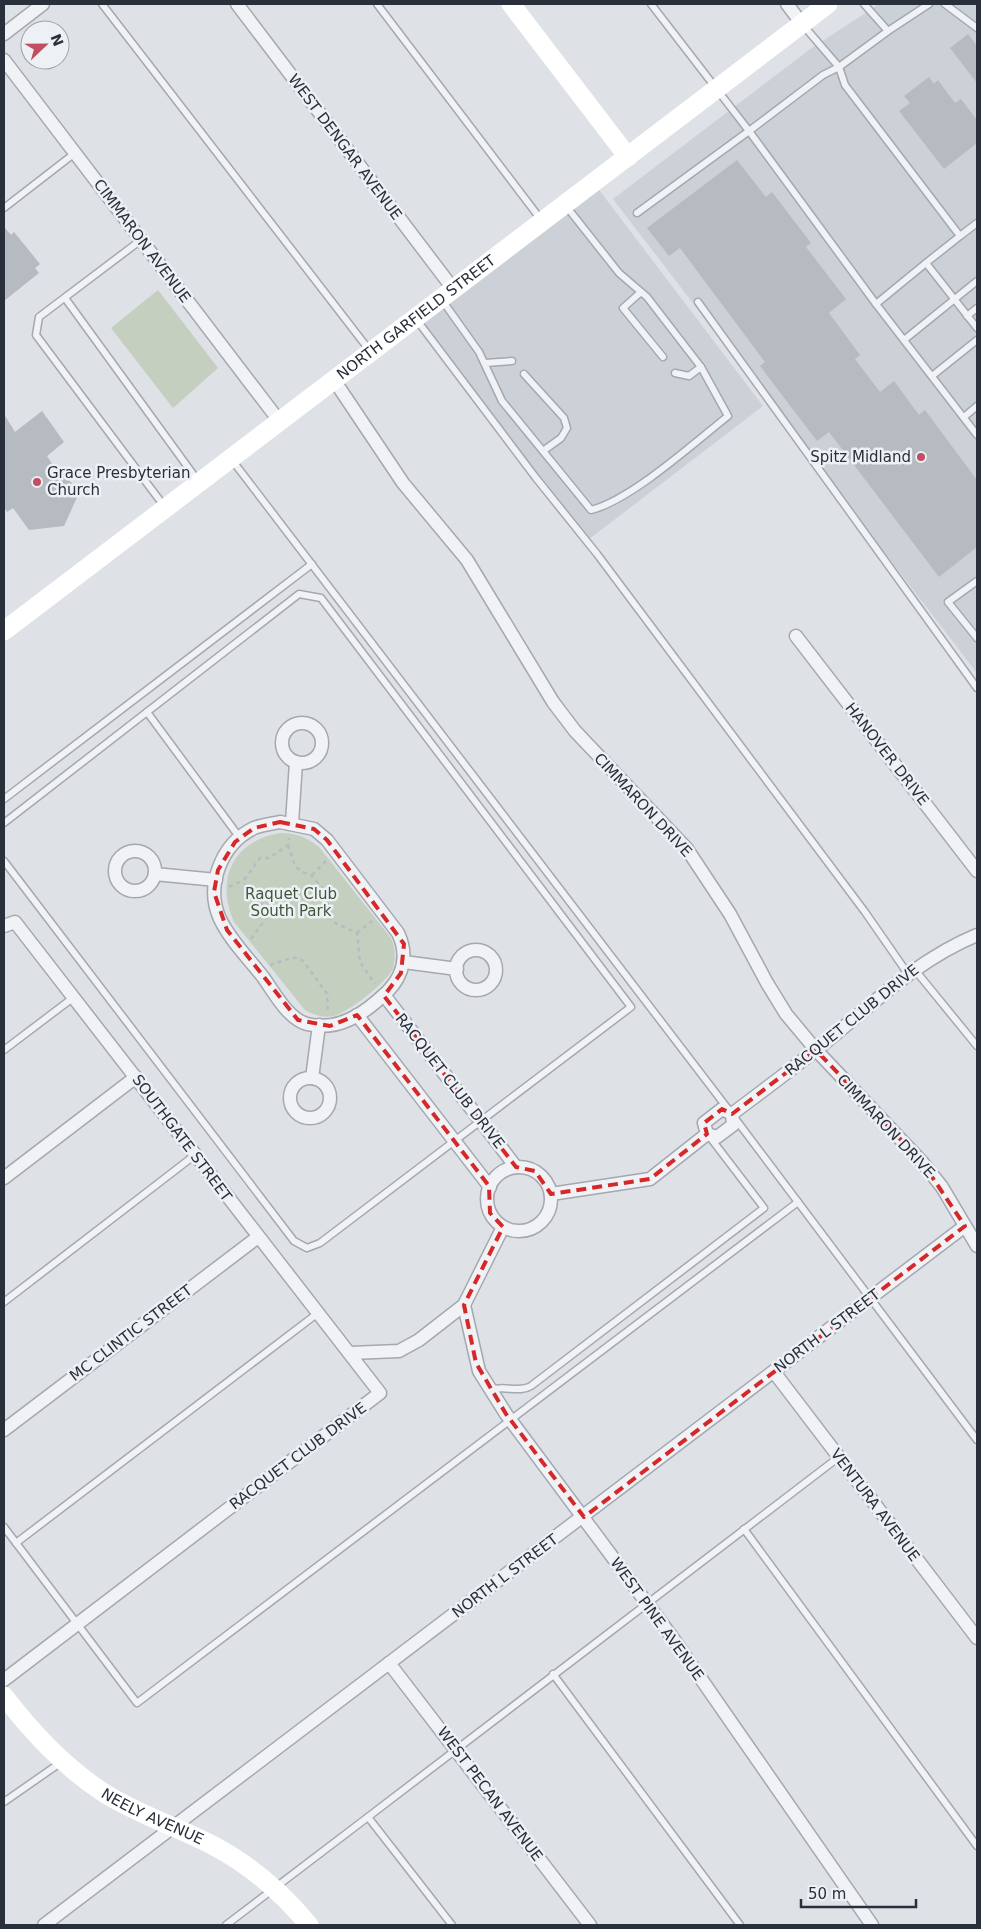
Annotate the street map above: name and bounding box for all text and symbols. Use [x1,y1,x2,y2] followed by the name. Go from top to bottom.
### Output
[20,20,70,70] north arrow
[47,32,67,49] text: N
[284,71,406,223] street label: WEST DENGAR AVENUE
[90,176,194,306] street label: CIMMARON AVENUE
[333,251,500,383] street label: NORTH GARFIELD STREET
[810,448,911,466] place label: Spitz Midland
[915,451,927,463] marker: Spitz Midland
[47,464,190,499] place label: Grace Presbyterian Church
[31,476,43,488] marker: Grace Presbyterian Church
[841,699,933,809] street label: HANOVER DRIVE
[590,749,696,861] street label: CIMMARON DRIVE
[245,885,337,920] park label: Raquet Club South Park
[782,961,922,1079] street label: RACQUET CLUB DRIVE
[392,1010,508,1152] street label: RACQUET CLUB DRIVE
[833,1070,939,1182] street label: CIMMARON DRIVE
[128,1071,236,1206] street label: SOUTHGATE STREET
[66,1281,196,1385] street label: MC CLINTIC STREET
[771,1285,884,1377] street label: NORTH L STREET
[226,1399,370,1513] street label: RACQUET CLUB DRIVE
[827,1445,923,1565] street label: VENTURA AVENUE
[449,1530,562,1622] street label: NORTH L STREET
[606,1554,708,1684] street label: WEST PINE AVENUE
[434,1723,546,1865] street label: WEST PECAN AVENUE
[98,1784,207,1848] street label: NEELY AVENUE
[801,1876,916,1908] scale bar
[808,1885,846,1903] text: 50 m

